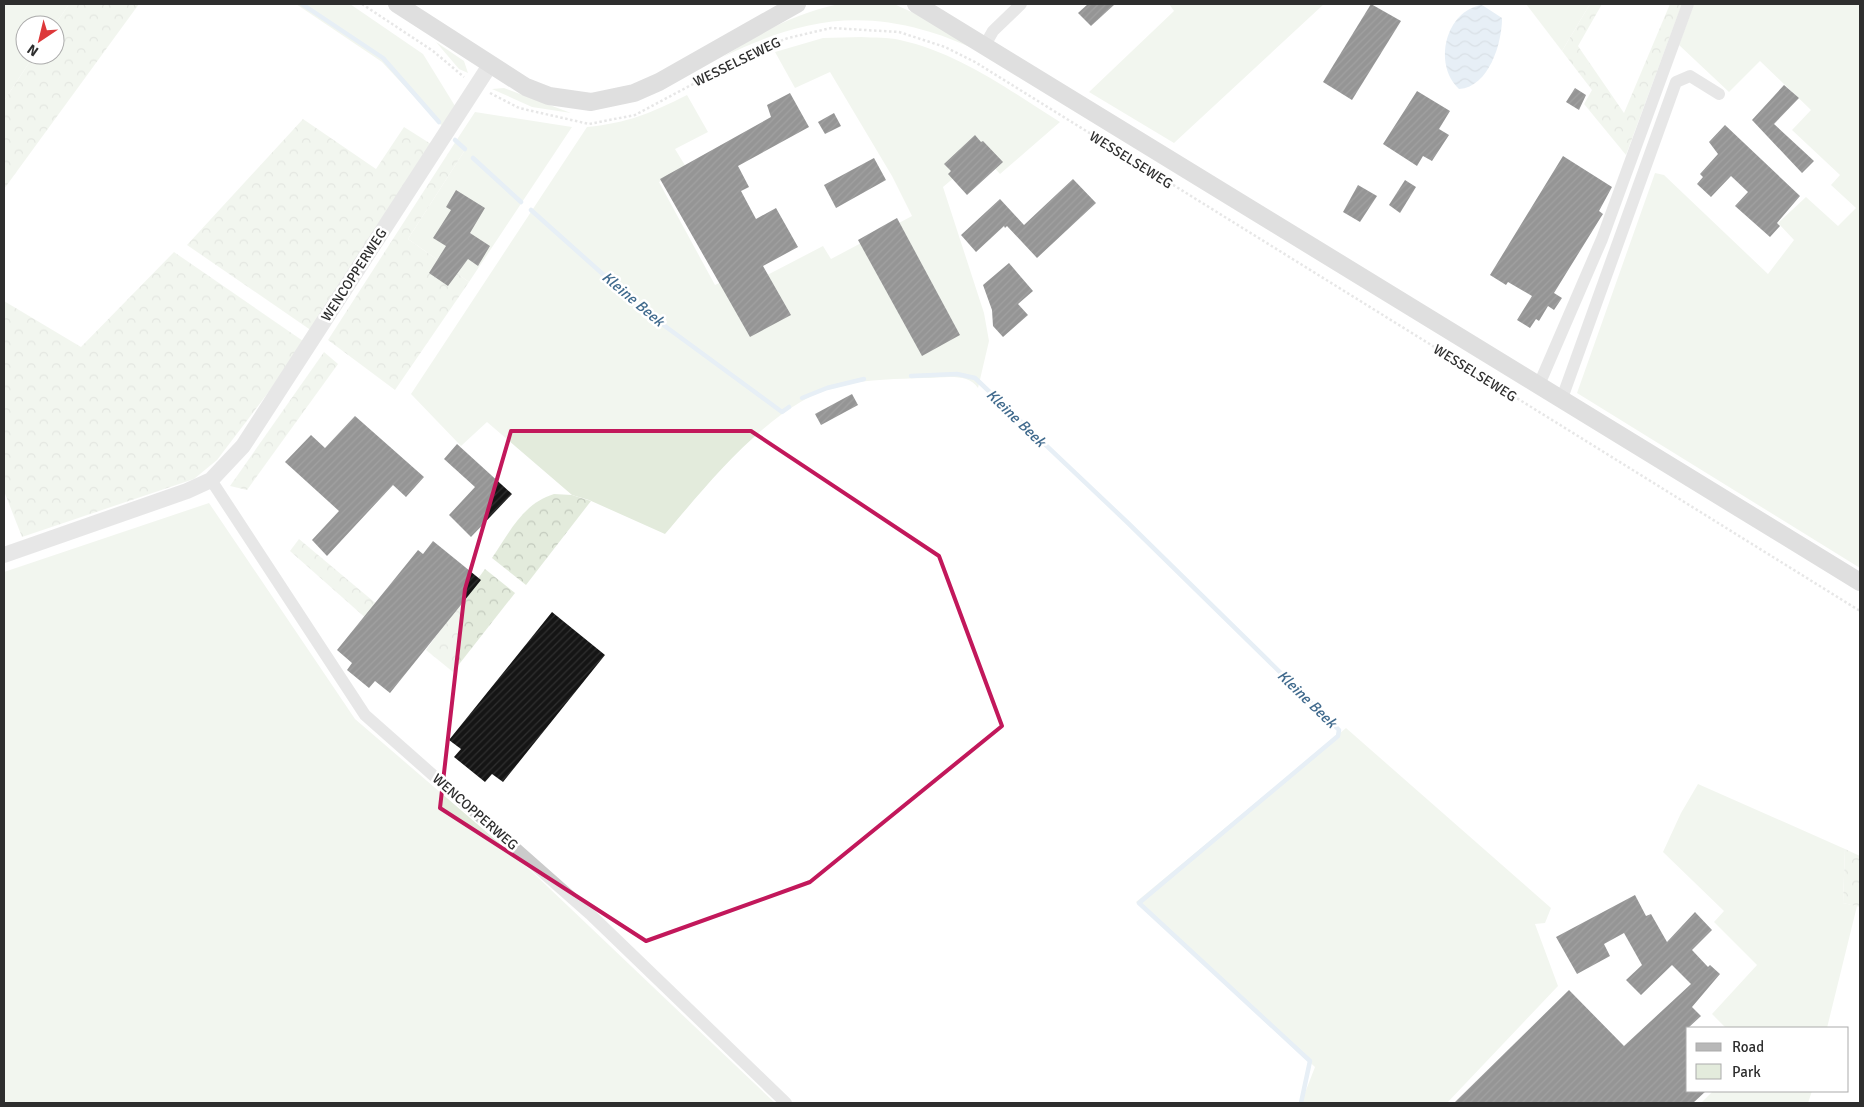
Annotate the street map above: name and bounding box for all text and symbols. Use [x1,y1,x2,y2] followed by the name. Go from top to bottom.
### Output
[15,15,65,65] north arrow
[691,34,783,90] street label: WESSELSEWEG
[24,40,42,60] text: N
[1086,128,1176,192] street label: WESSELSEWEG
[318,225,390,325] street label: WENCOPPERWEG
[598,268,669,331] water label: Kleine Beek
[1430,341,1520,405] street label: WESSELSEWEG
[983,385,1050,452] water label: Kleine Beek
[1274,666,1341,733] water label: Kleine Beek
[429,770,521,854] street label: WENCOPPERWEG
[1686,1027,1849,1092] legend
[1732,1038,1764,1056] text: Road
[1732,1063,1761,1081] text: Park

